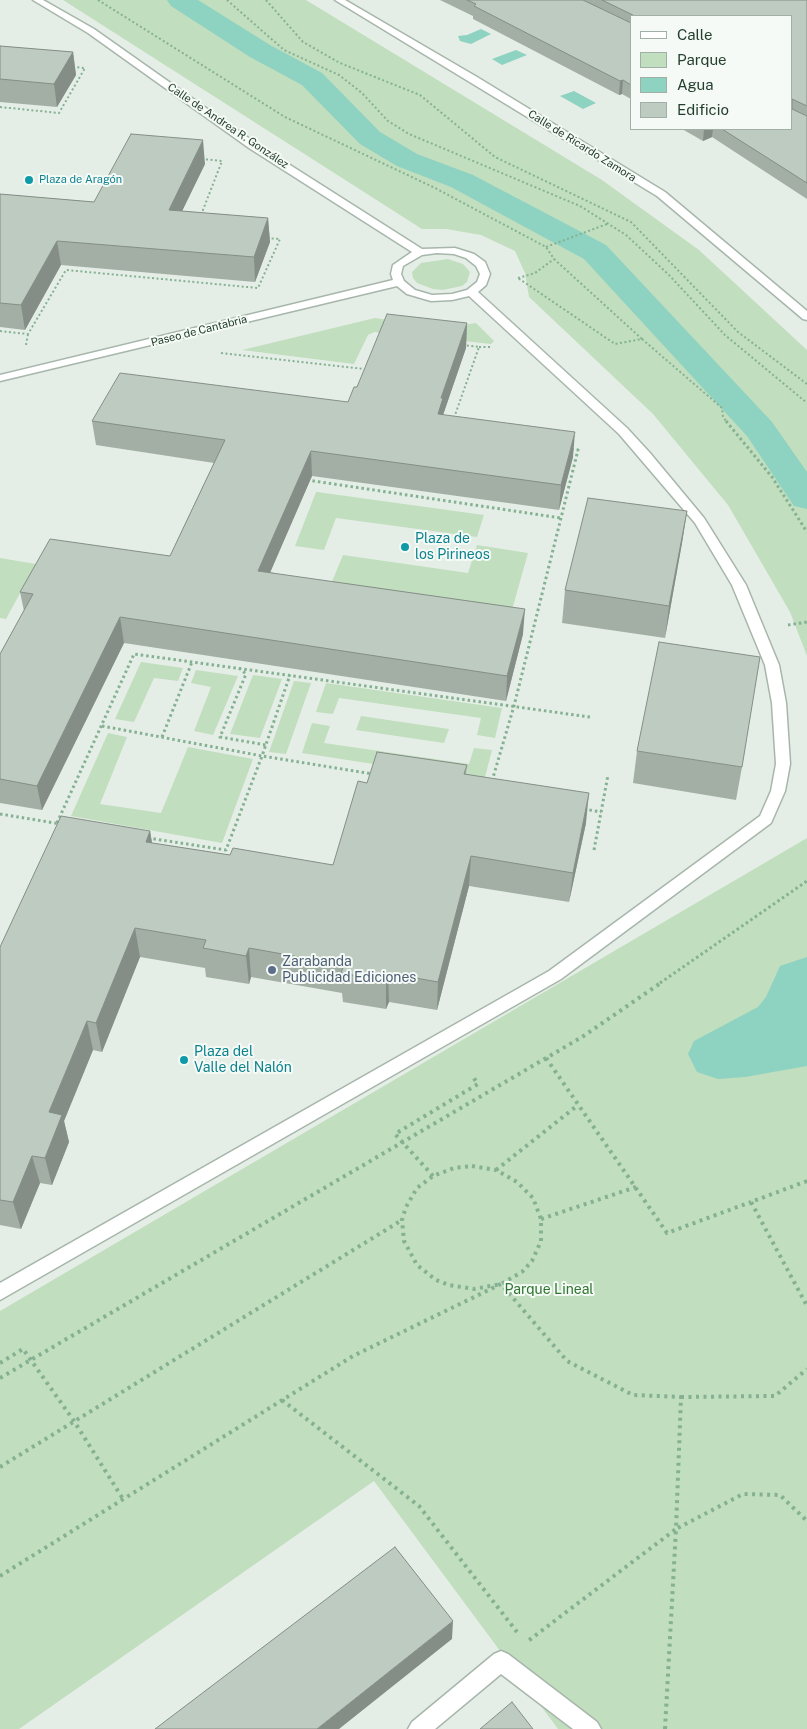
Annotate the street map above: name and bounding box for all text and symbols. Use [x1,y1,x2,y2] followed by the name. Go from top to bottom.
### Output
[630,15,792,130] legend
[677,26,713,43] text: Calle
[677,51,727,68] text: Parque
[677,76,714,93] text: Agua
[165,81,291,171] street label: Calle de Andrea R. González
[677,101,729,118] text: Edificio
[526,107,638,185] street label: Calle de Ricardo Zamora
[39,173,122,187] place label: Plaza de Aragón
[23,174,35,186] marker: Plaza de Aragón
[149,313,249,349] street label: Paseo de Cantabria
[415,531,490,564] place label: Plaza de los Pirineos
[399,541,411,553] marker: Plaza de los Pirineos
[282,954,416,986] place label: Zarabanda Publicidad Ediciones
[266,964,278,976] marker: Zarabanda Publicidad Ediciones
[194,1044,292,1076] place label: Plaza del Valle del Nalón
[178,1054,190,1066] marker: Plaza del Valle del Nalón
[504,1282,594,1298] park label: Parque Lineal

